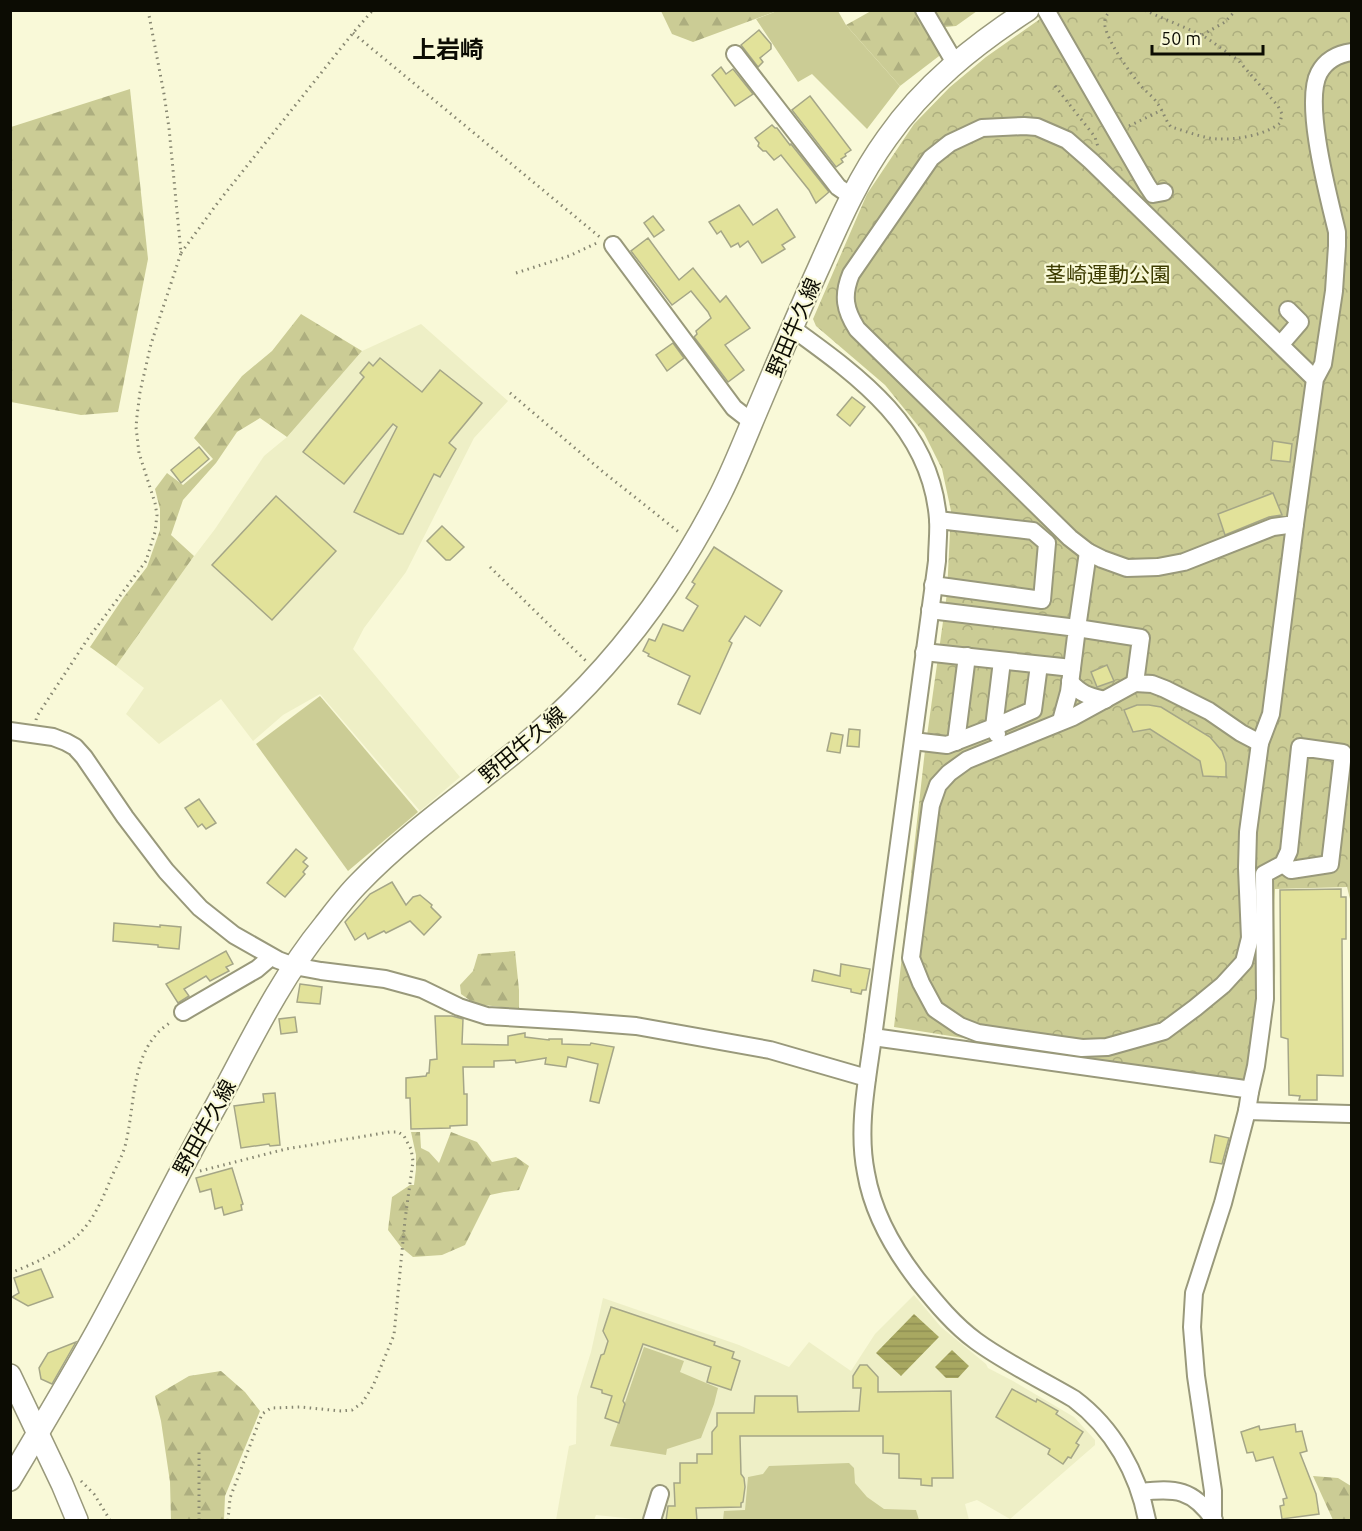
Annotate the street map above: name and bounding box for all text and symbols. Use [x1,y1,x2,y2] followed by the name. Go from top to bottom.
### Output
[1152,18,1263,56] scale bar
[1161,28,1201,48] text: 50 m
[412,36,484,63] district label: 上岩崎
[1045,262,1171,286] park label: 茎崎運動公園
[761,274,825,380] street label: 野田牛久線
[474,701,570,787] street label: 野田牛久線
[168,1075,240,1179] street label: 野田牛久線

